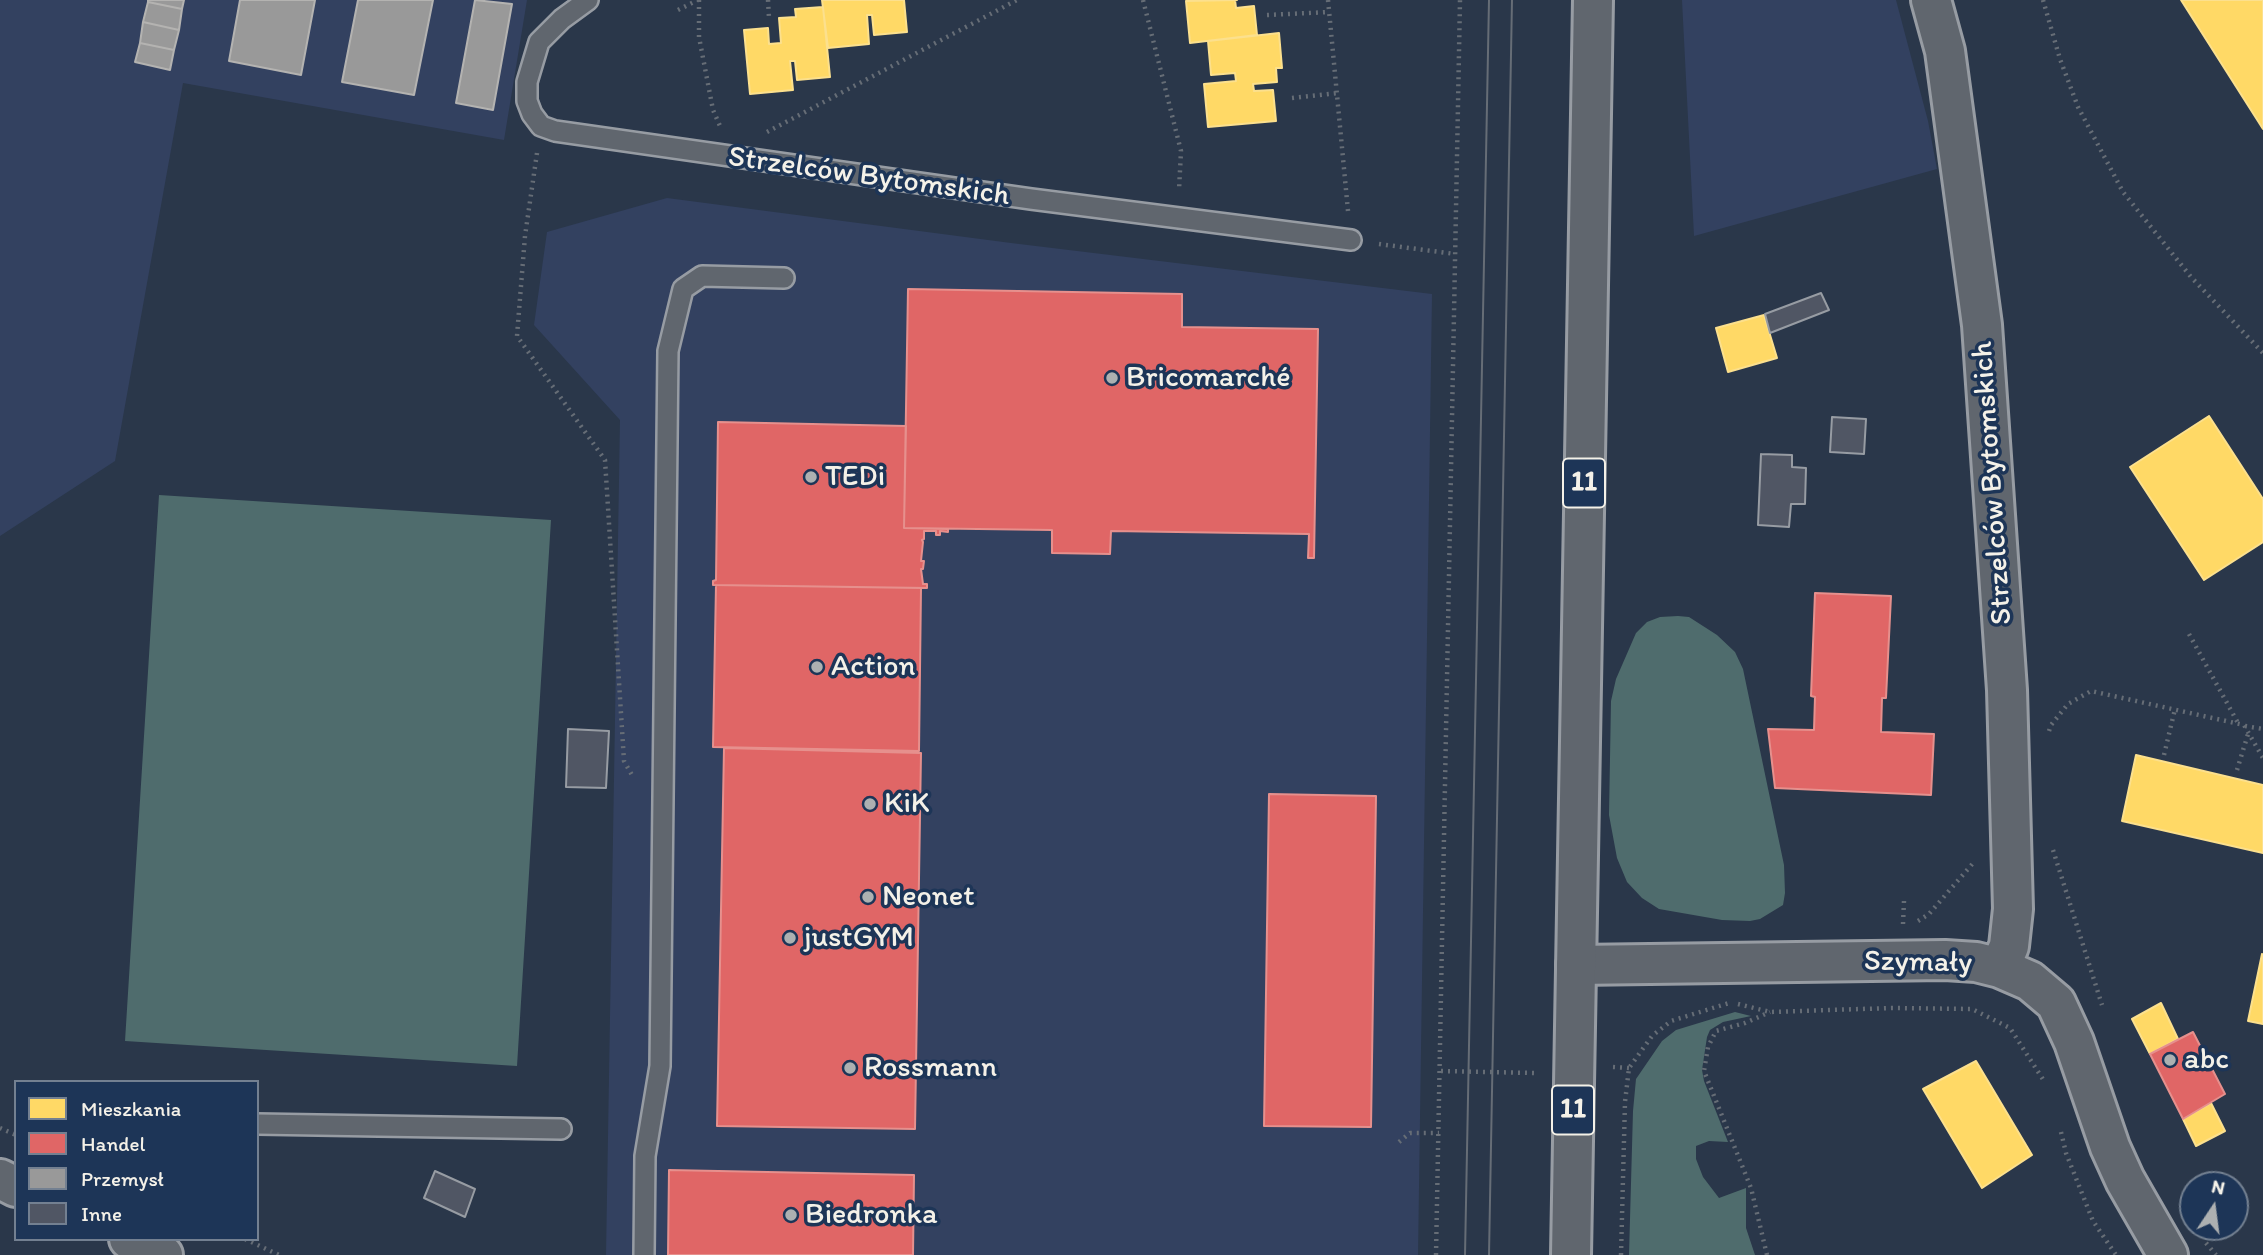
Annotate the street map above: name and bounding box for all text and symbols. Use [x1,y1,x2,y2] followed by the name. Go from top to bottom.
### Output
[726,139,1012,215] street label: Strzelców Bytomskich
[1965,340,2021,626] street label: Strzelców Bytomskich
[1126,360,1291,396] place label: Bricomarché
[1104,370,1120,386] marker: Bricomarché
[1563,458,1605,508] road number: 11
[825,459,885,495] place label: TEDi
[803,469,819,485] marker: TEDi
[831,649,915,685] place label: Action
[809,659,825,675] marker: Action
[884,786,930,822] place label: KiK
[862,796,878,812] marker: KiK
[882,879,974,915] place label: Neonet
[860,889,876,905] marker: Neonet
[804,920,914,956] place label: justGYM
[782,930,798,946] marker: justGYM
[1863,944,1973,982] street label: Szymały
[2184,1042,2229,1078] place label: abc
[864,1050,997,1086] place label: Rossmann
[2162,1052,2178,1068] marker: abc
[842,1060,858,1076] marker: Rossmann
[14,1080,259,1241] legend
[1552,1086,1594,1134] road number: 11
[81,1096,181,1121] text: Mieszkania
[81,1131,146,1156] text: Handel
[81,1166,164,1191] text: Przemysł
[2179,1171,2249,1241] north arrow
[2210,1174,2227,1200] text: N
[805,1197,938,1233] place label: Biedronka
[81,1201,122,1226] text: Inne
[783,1207,799,1223] marker: Biedronka

